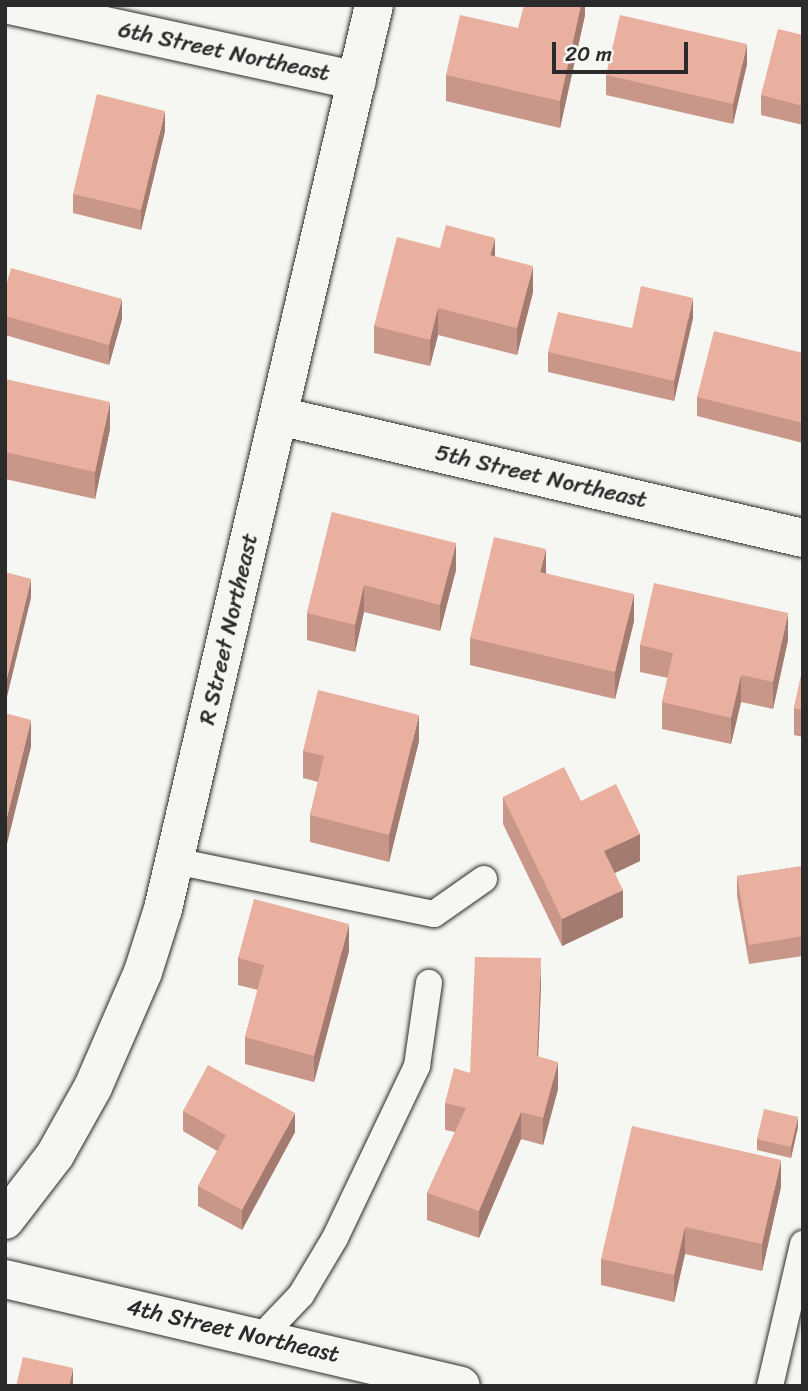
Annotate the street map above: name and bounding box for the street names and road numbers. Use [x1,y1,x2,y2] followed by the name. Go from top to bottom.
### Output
[115,16,333,88] street label: 6th Street Northeast
[432,439,650,515] street label: 5th Street Northeast
[194,530,264,728] street label: R Street Northeast
[123,1293,343,1369] street label: 4th Street Northeast

